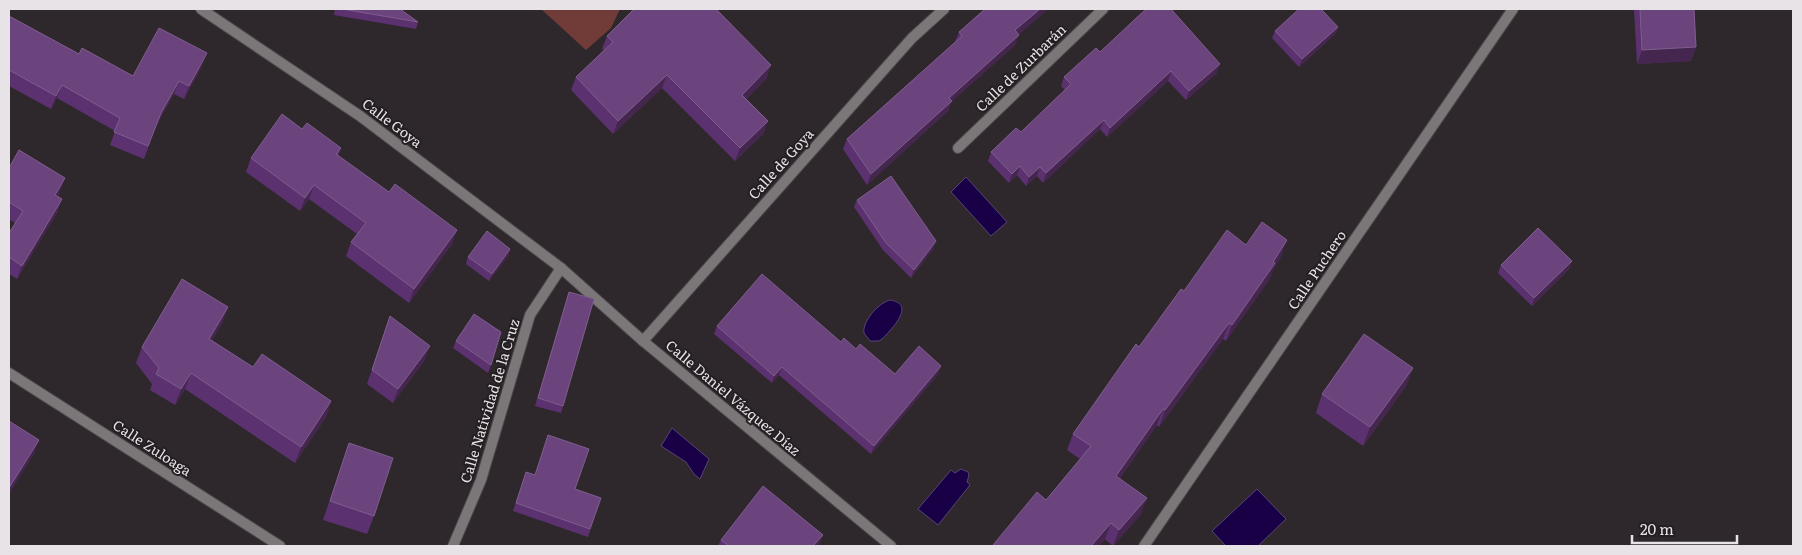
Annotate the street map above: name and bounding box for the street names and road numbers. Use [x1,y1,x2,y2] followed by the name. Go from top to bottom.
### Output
[971,19,1070,116] street label: Calle de Zurbarán
[358,93,427,152] street label: Calle Goya
[743,123,818,203] street label: Calle de Goya
[1282,226,1350,313] street label: Calle Puchero
[455,316,524,485] street label: Calle Natividad de la Cruz
[662,335,806,460] street label: Calle Daniel Vázquez Díaz
[109,414,196,480] street label: Calle Zuloaga

